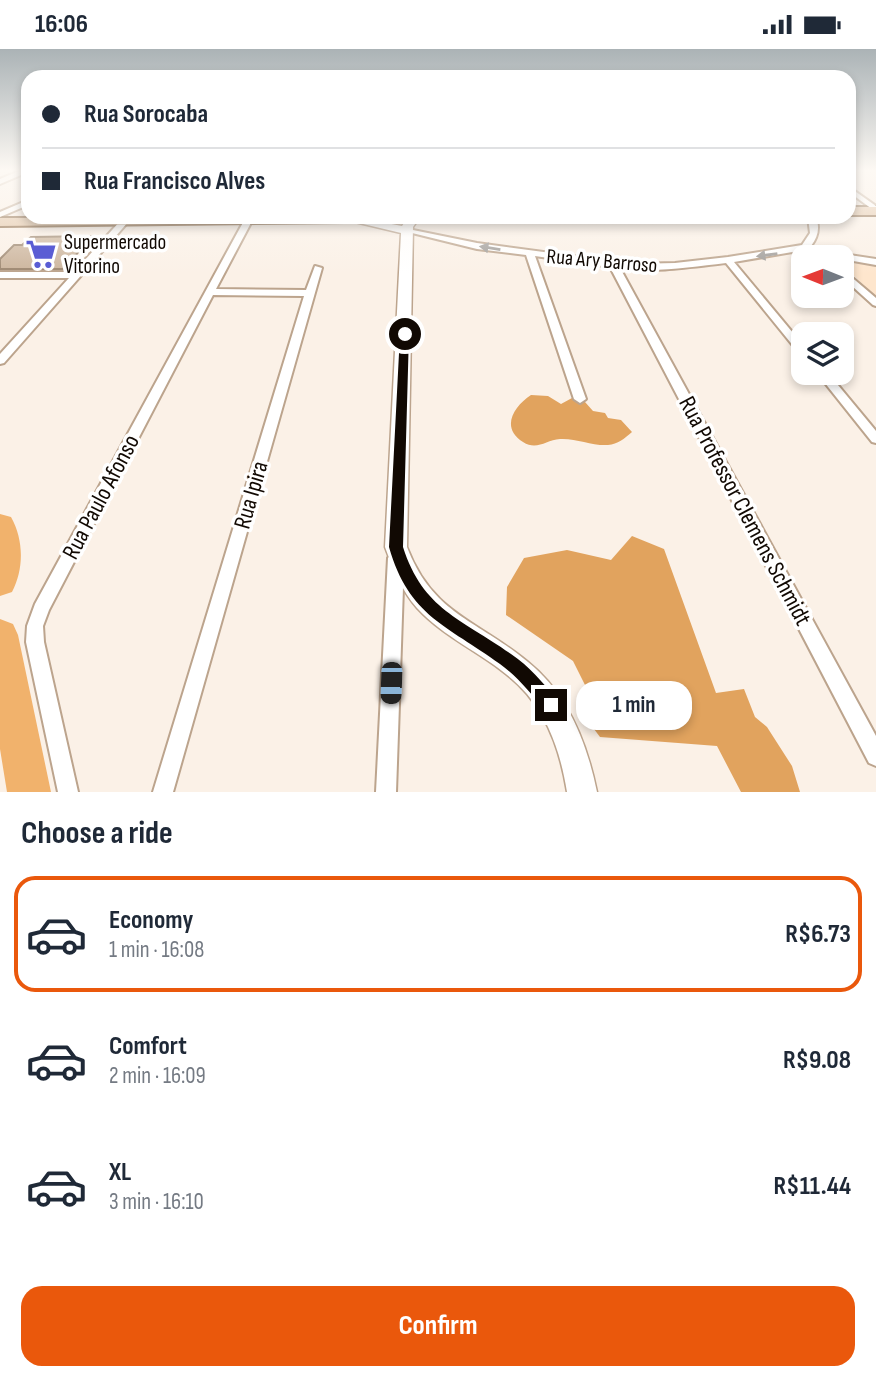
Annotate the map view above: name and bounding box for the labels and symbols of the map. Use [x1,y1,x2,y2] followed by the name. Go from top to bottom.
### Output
[64,230,166,279] place label: Supermercado Vitorino
[24,237,58,271] supermarket icon: Supermercado Vitorino
[479,242,501,253] one-way arrow
[546,244,658,278] street label: Rua Ary Barroso
[791,245,854,308] north arrow
[756,249,778,260] one-way arrow
[389,318,421,350] route start
[672,392,818,630] street label: Rua Professor Clemens Schmidt
[56,430,146,564] street label: Rua Paulo Afonso
[228,458,274,532] street label: Rua Ipira
[380,662,403,704] car
[576,681,691,729] callout: 1 min
[535,689,567,721] route end

